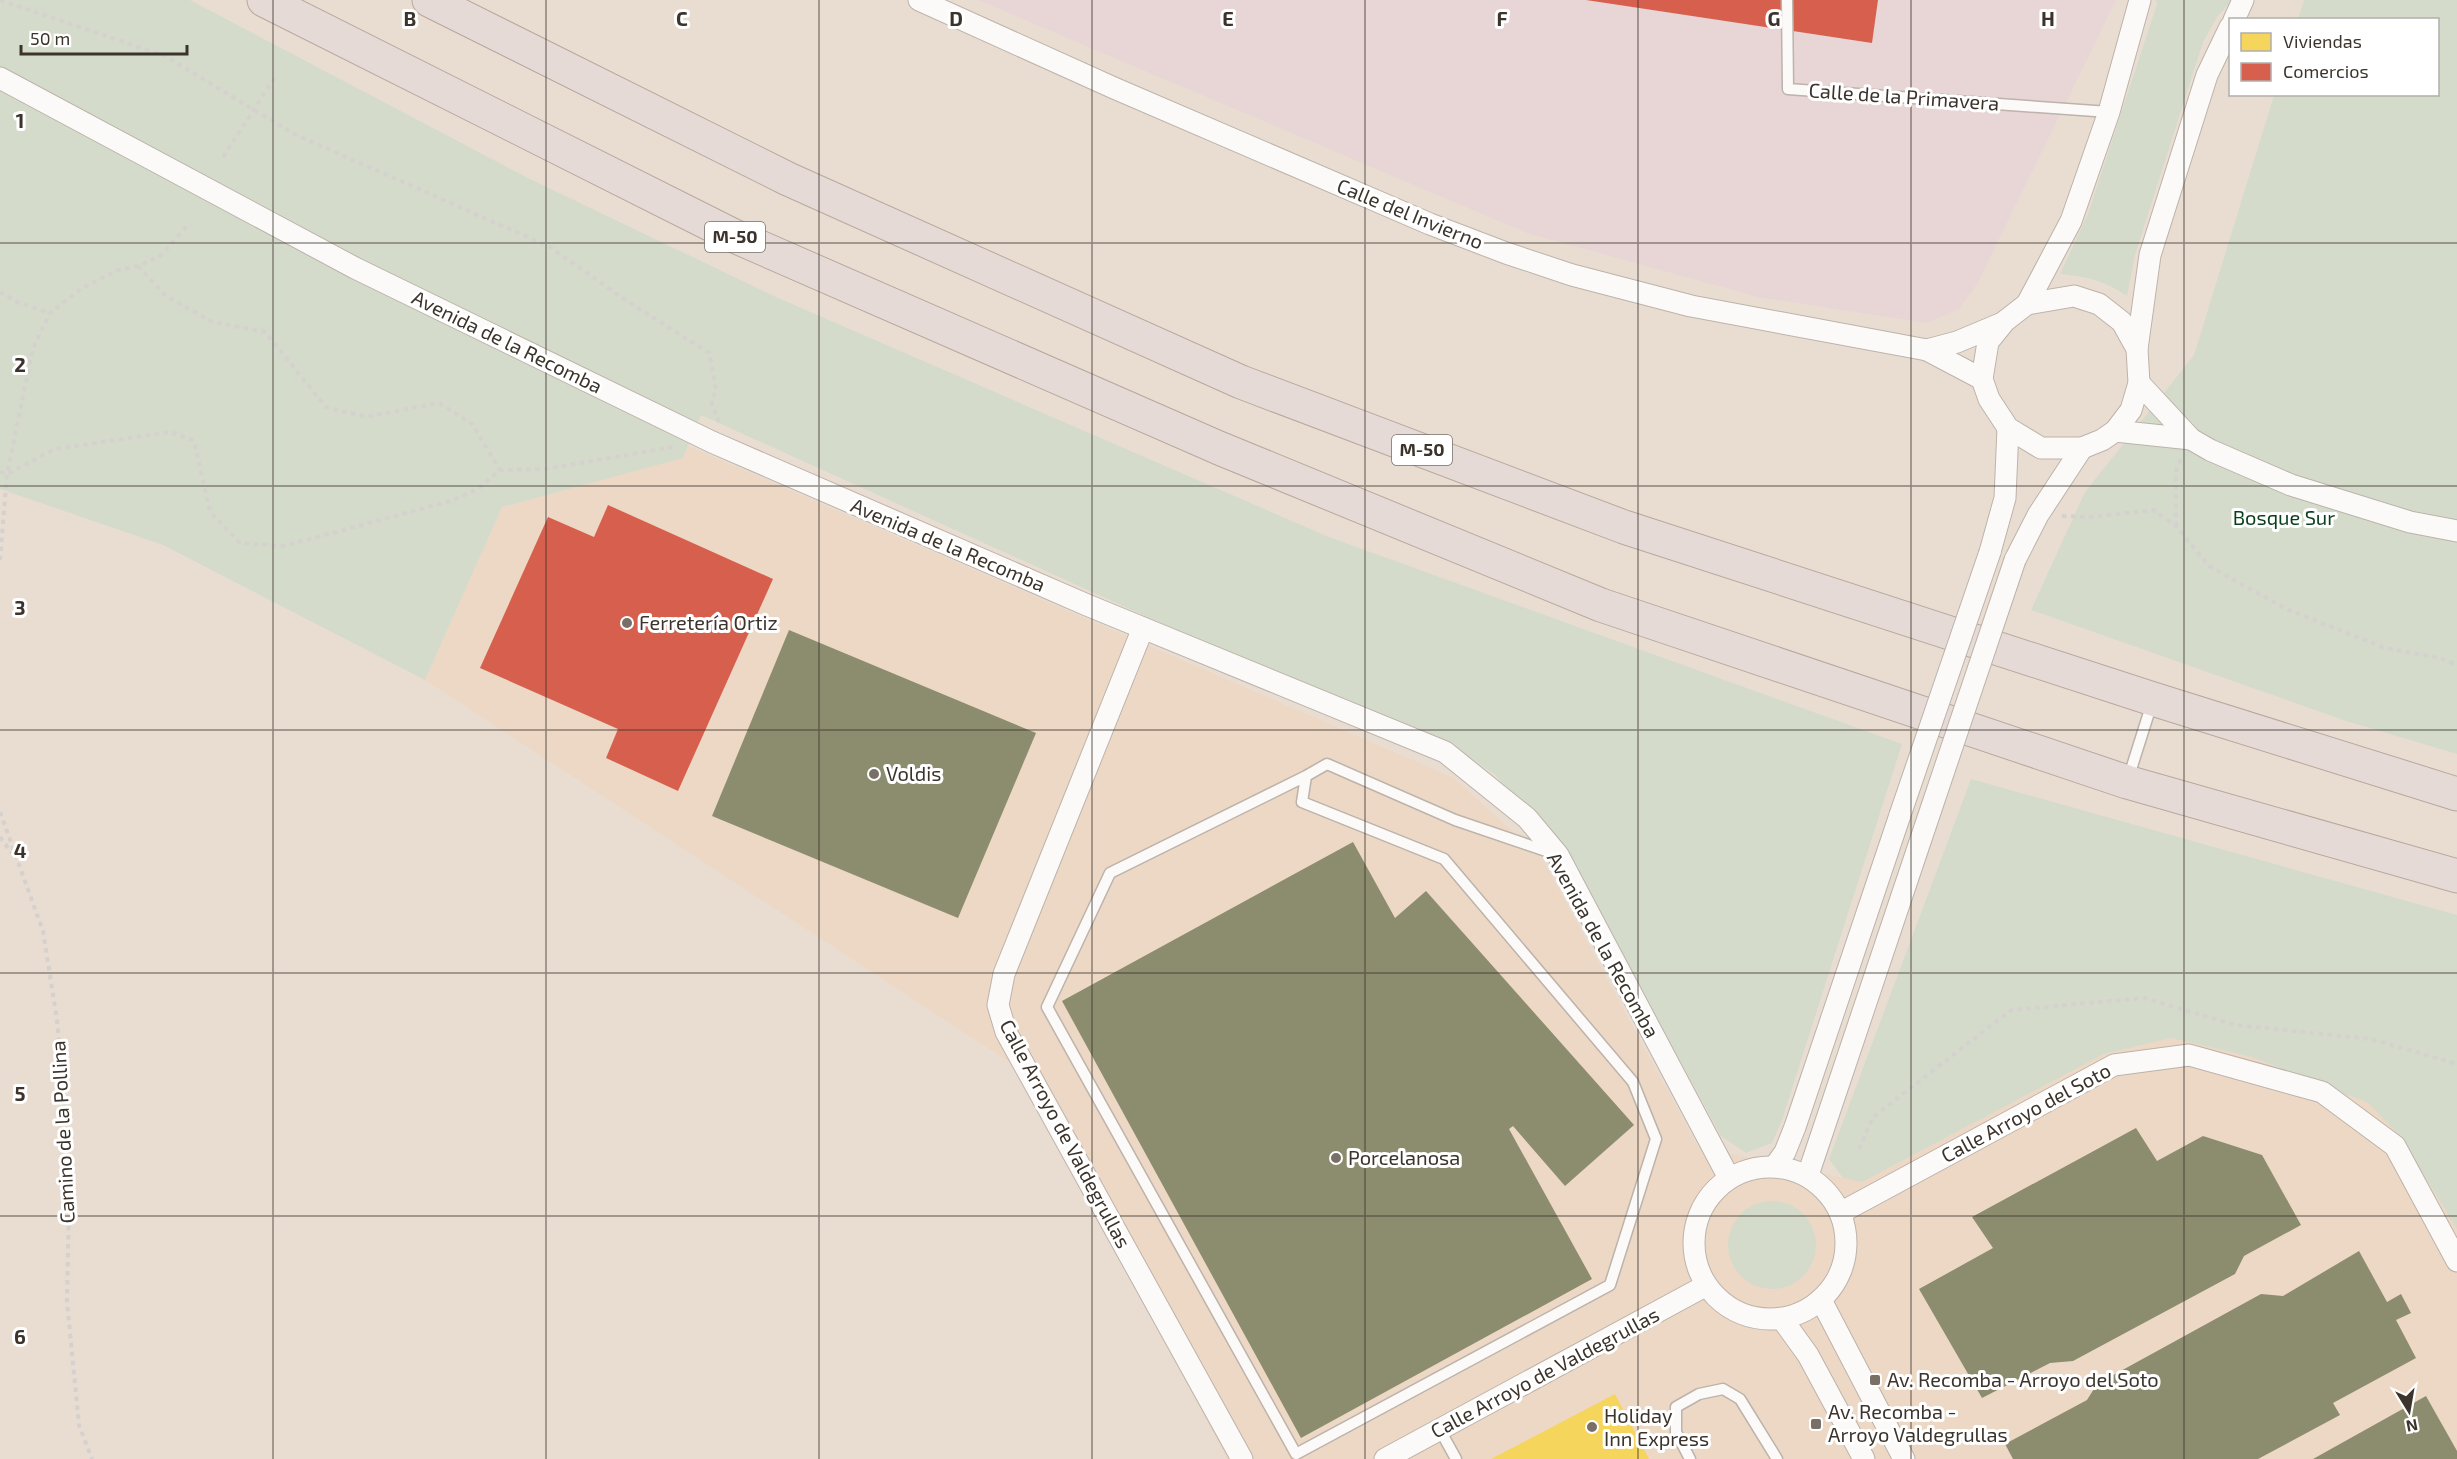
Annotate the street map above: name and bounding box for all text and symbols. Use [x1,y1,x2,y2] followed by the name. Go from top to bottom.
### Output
[404,6,416,30] text: B
[676,6,688,30] text: C
[949,6,963,30] text: D
[1222,6,1234,30] text: E
[1496,6,1508,30] text: F
[1768,6,1780,30] text: G
[2041,6,2055,30] text: H
[21,18,188,56] scale bar
[2229,18,2439,96] legend
[30,27,70,49] text: 50 m
[2283,30,2362,52] text: Viviendas
[2283,60,2369,82] text: Comercios
[1808,77,2000,115] street label: Calle de la Primavera
[16,108,24,132] text: 1
[1334,173,1487,253] street label: Calle del Invierno
[705,222,765,252] road number: M-50
[408,285,606,398] street label: Avenida de la Recomba
[14,352,26,376] text: 2
[1392,435,1452,465] road number: M-50
[848,492,1049,596] street label: Avenida de la Recomba
[2233,505,2335,529] park label: Bosque Sur
[14,595,26,619] text: 3
[639,610,778,634] place label: Ferretería Ortiz
[620,616,634,630] marker: Ferretería Ortiz
[886,761,941,785] place label: Voldis
[867,767,881,781] marker: Voldis
[14,838,27,862] text: 4
[1543,847,1665,1042] street label: Avenida de la Recomba
[995,1015,1136,1252] street label: Calle Arroyo de Valdegrullas
[45,1040,79,1224] street label: Camino de la Pollina
[1937,1057,2114,1167] street label: Calle Arroyo del Soto
[14,1081,26,1105] text: 5
[1348,1145,1460,1169] place label: Porcelanosa
[1329,1151,1343,1165] marker: Porcelanosa
[1426,1302,1663,1443] street label: Calle Arroyo de Valdegrullas
[14,1324,26,1348] text: 6
[1887,1367,2159,1391] place label: Av. Recomba - Arroyo del Soto
[1868,1373,1882,1387] marker: Av. Recomba - Arroyo del Soto
[2379,1381,2439,1441] north arrow
[1828,1399,2008,1446] place label: Av. Recomba - Arroyo Valdegrullas
[1604,1403,1709,1450] place label: Holiday Inn Express
[2404,1416,2419,1437] text: N
[1809,1417,1823,1431] marker: Av. Recomba - Arroyo Valdegrullas
[1585,1420,1599,1434] marker: Holiday Inn Express

